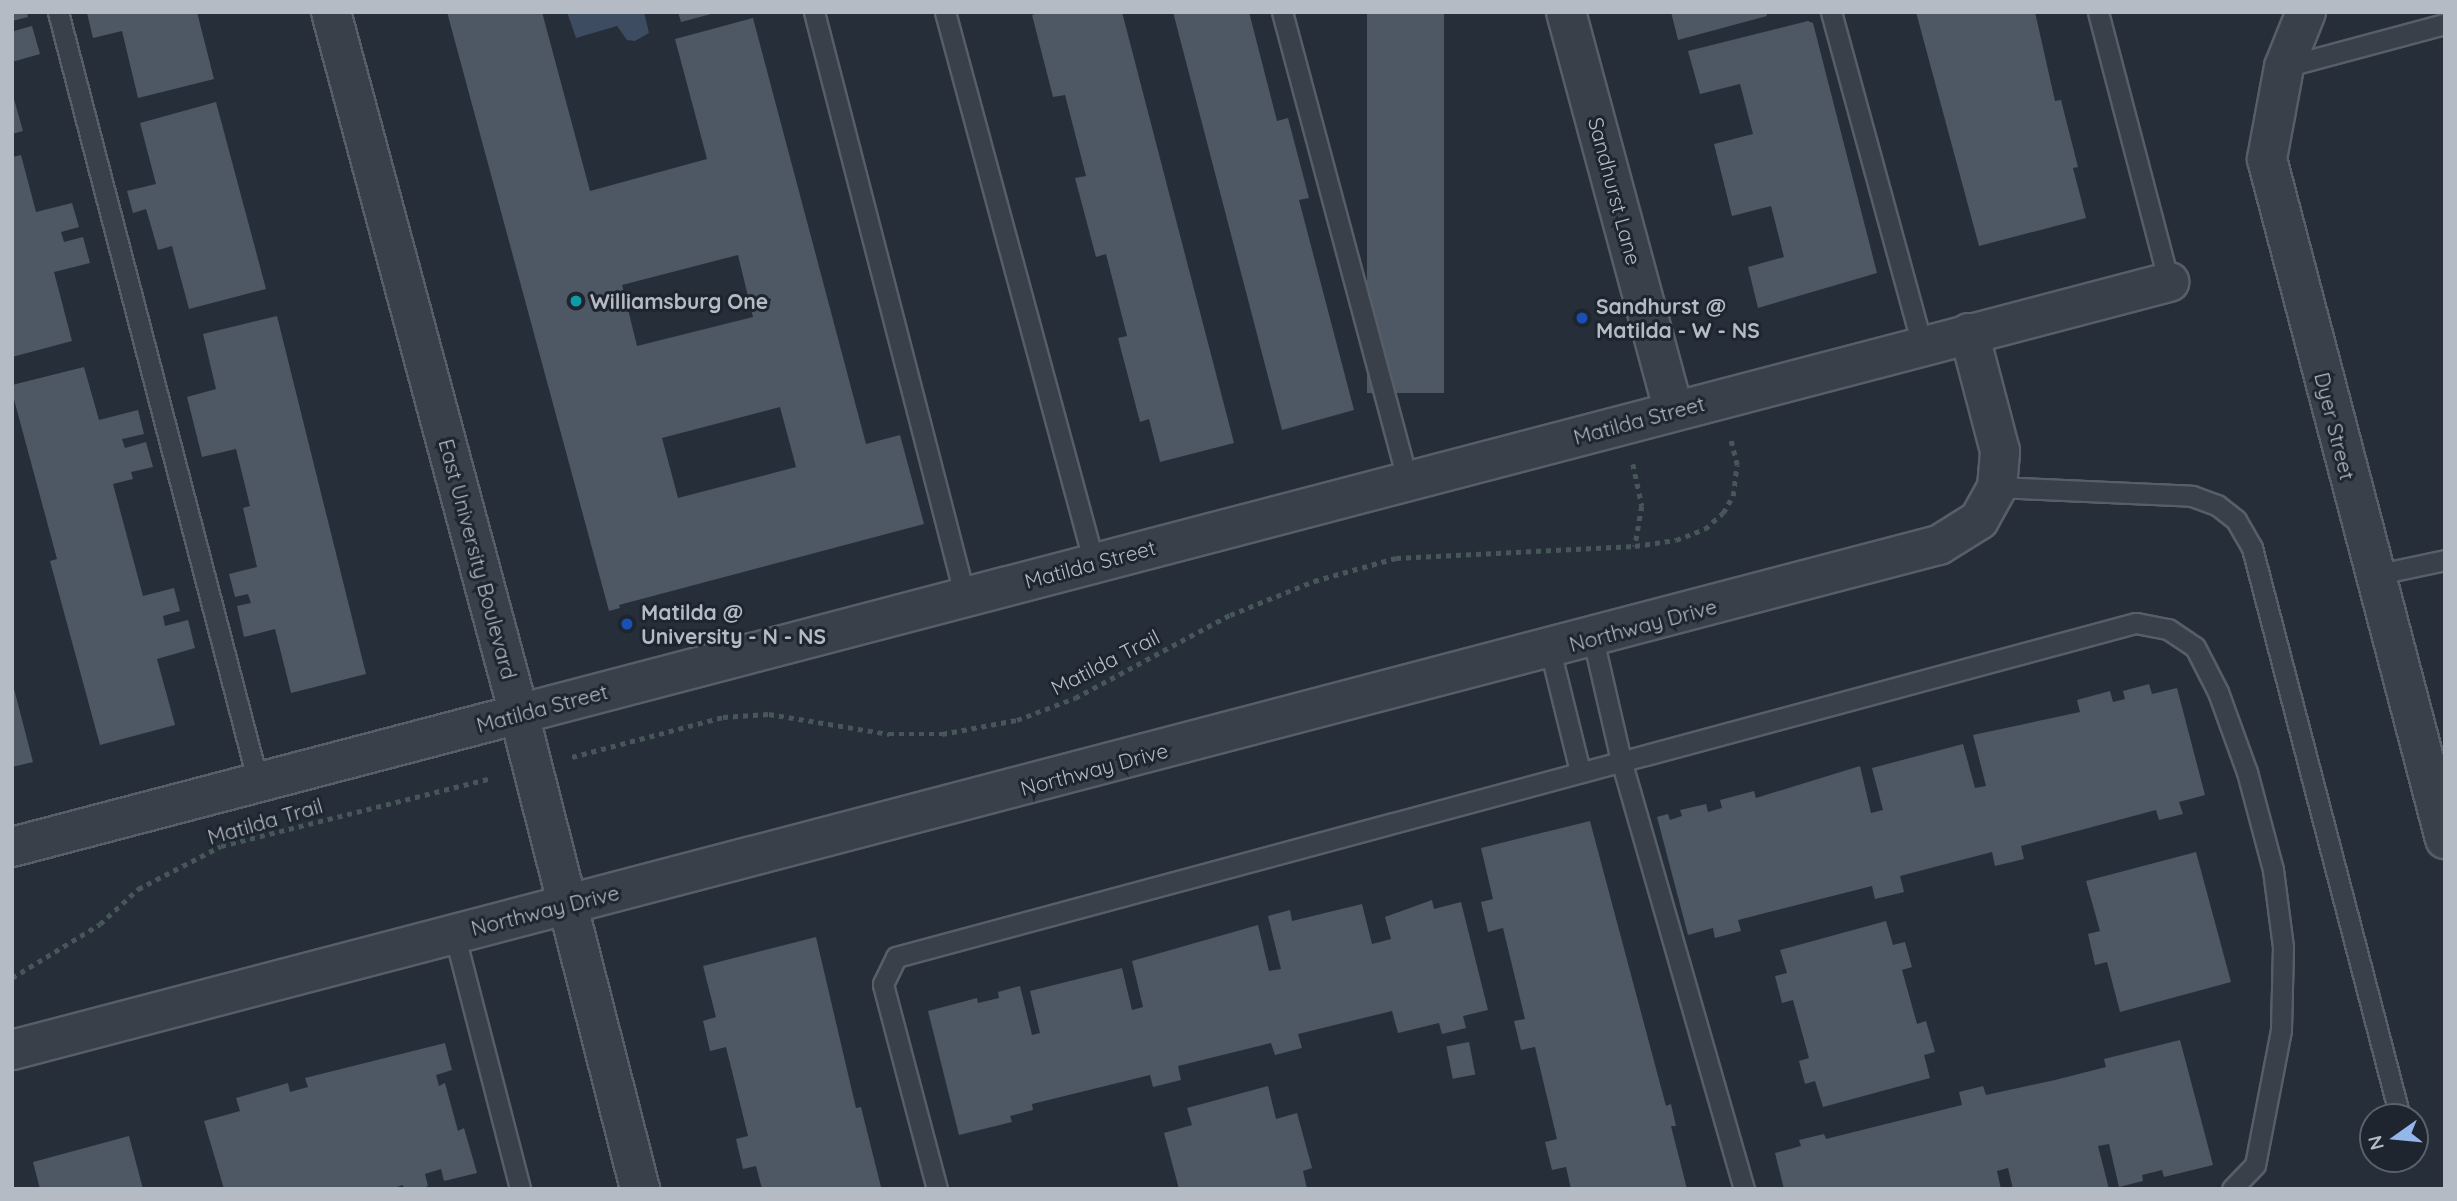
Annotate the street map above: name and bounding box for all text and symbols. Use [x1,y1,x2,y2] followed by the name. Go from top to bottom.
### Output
[1583,114,1647,268] street label: Sandhurst Lane
[590,288,768,314] place label: Williamsburg One
[568,293,584,309] marker: Williamsburg One
[1596,293,1760,343] place label: Sandhurst @ Matilda - W - NS
[1574,310,1590,326] marker: Sandhurst @ Matilda - W - NS
[2309,370,2361,482] street label: Dyer Street
[1571,390,1707,450] street label: Matilda Street
[434,436,522,682] street label: East University Boulevard
[1022,534,1158,594] street label: Matilda Street
[1566,593,1720,657] street label: Northway Drive
[641,599,826,649] place label: Matilda @ University - N - NS
[619,616,635,632] marker: Matilda @ University - N - NS
[1046,624,1164,700] street label: Matilda Trail
[474,678,610,738] street label: Matilda Street
[1017,737,1171,801] street label: Northway Drive
[204,793,326,849] street label: Matilda Trail
[468,879,622,941] street label: Northway Drive
[2359,1103,2429,1173] north arrow
[2362,1133,2389,1153] text: N

